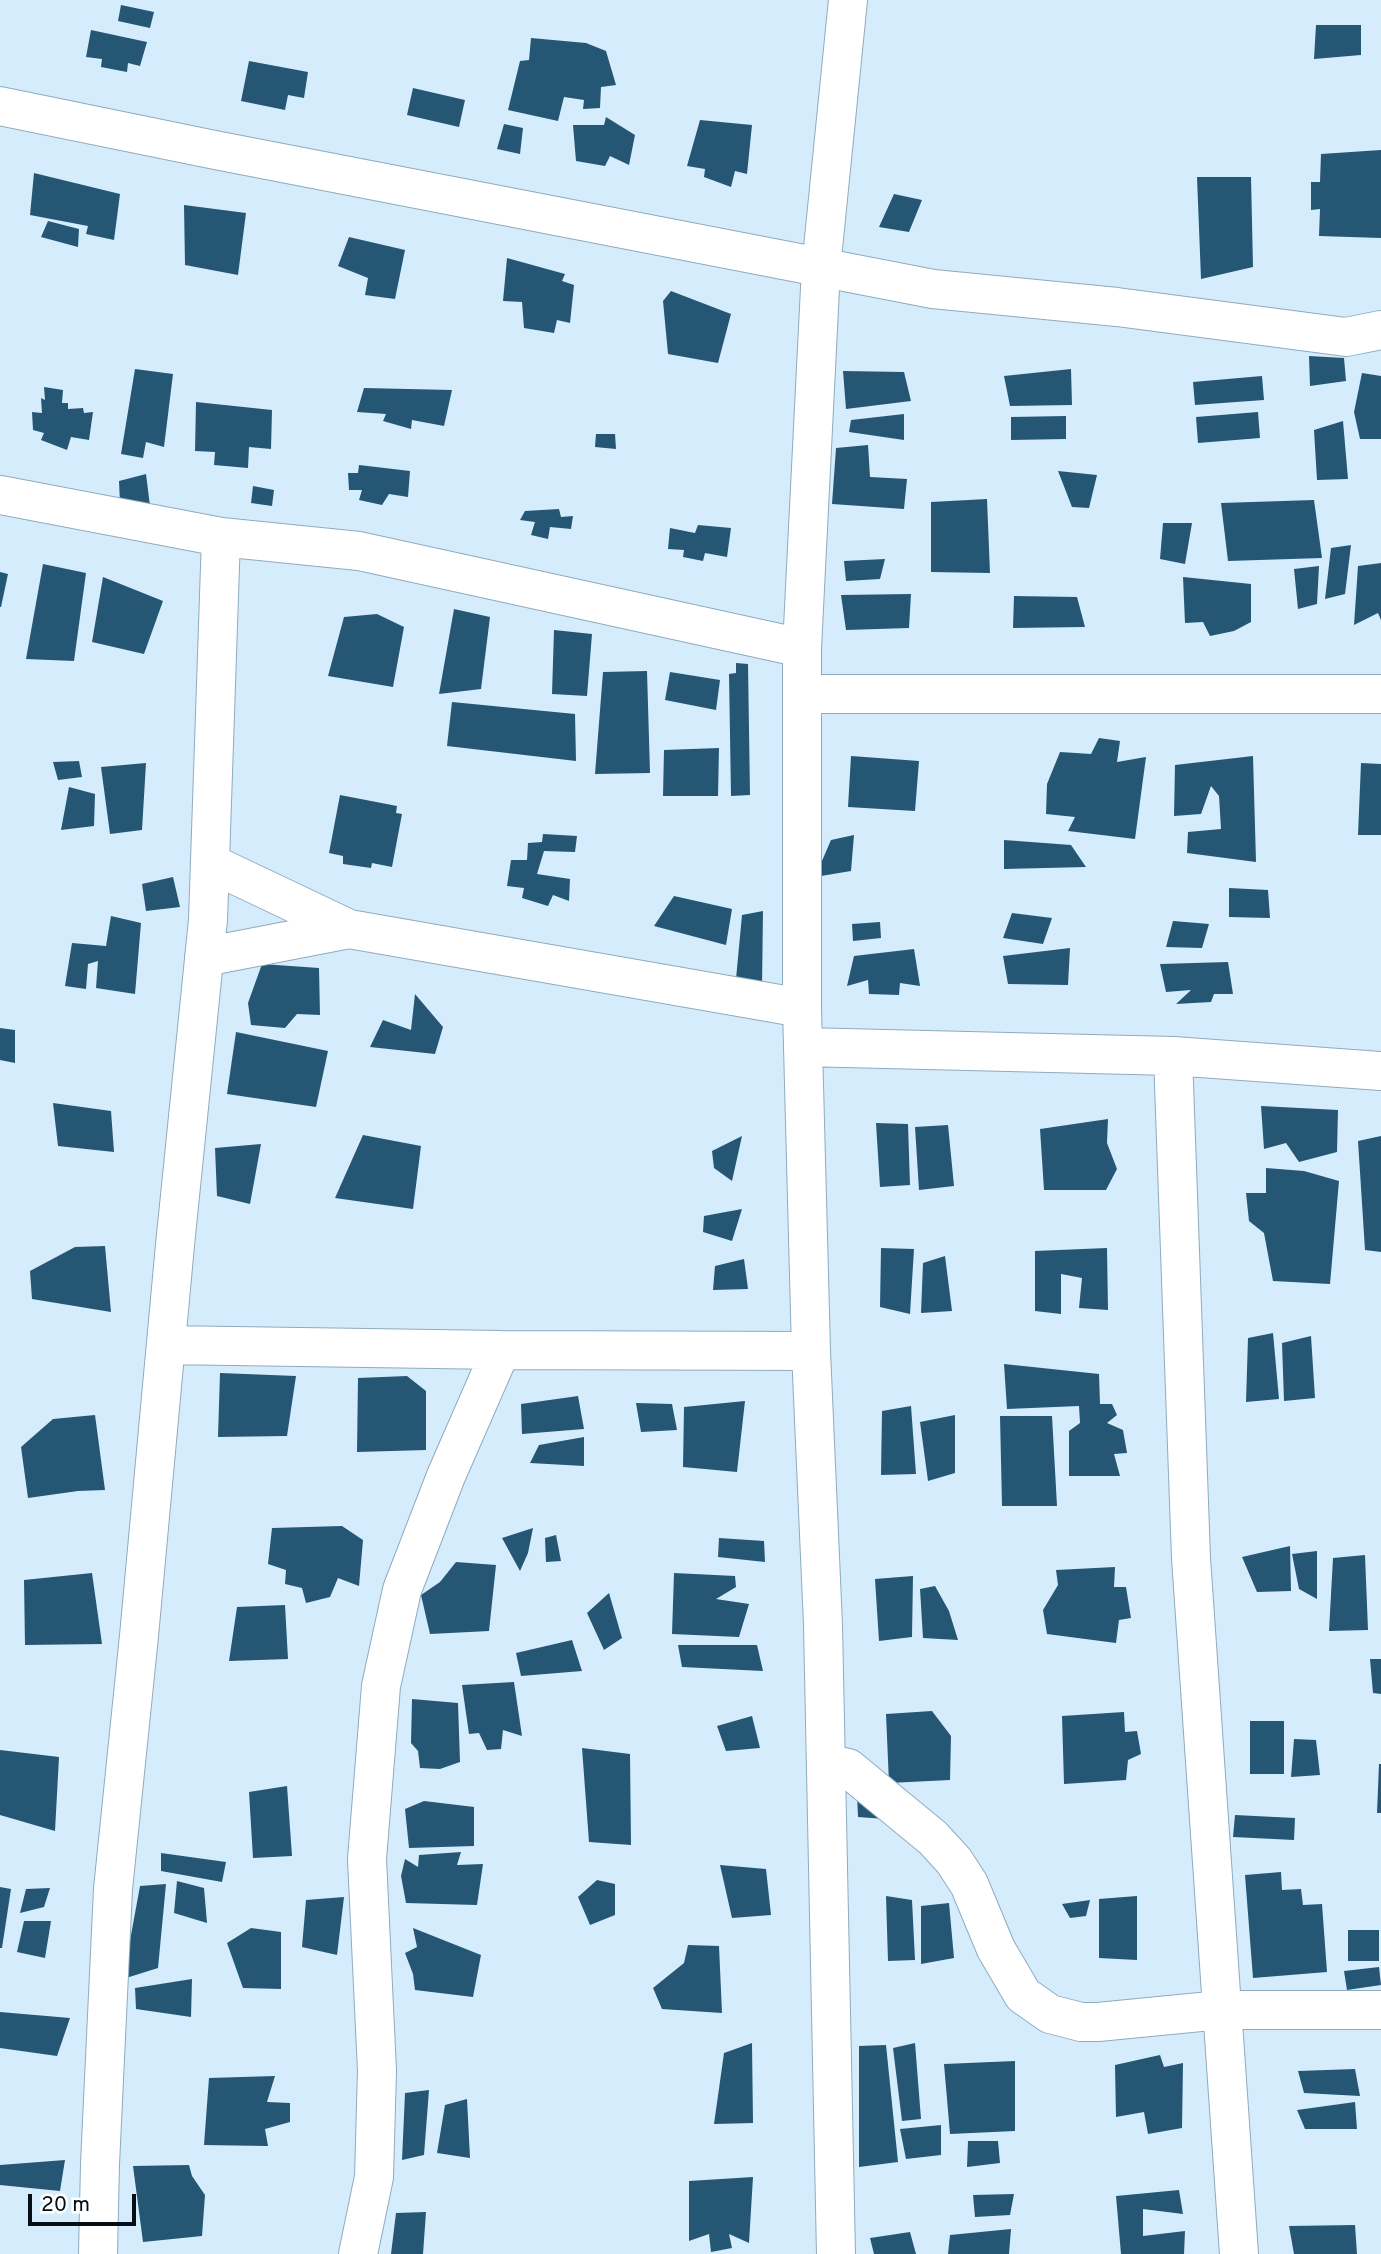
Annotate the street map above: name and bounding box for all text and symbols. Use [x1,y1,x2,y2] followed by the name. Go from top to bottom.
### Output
[32,2180,140,2224] scale bar
[41,2192,90,2219] text: 20 m

